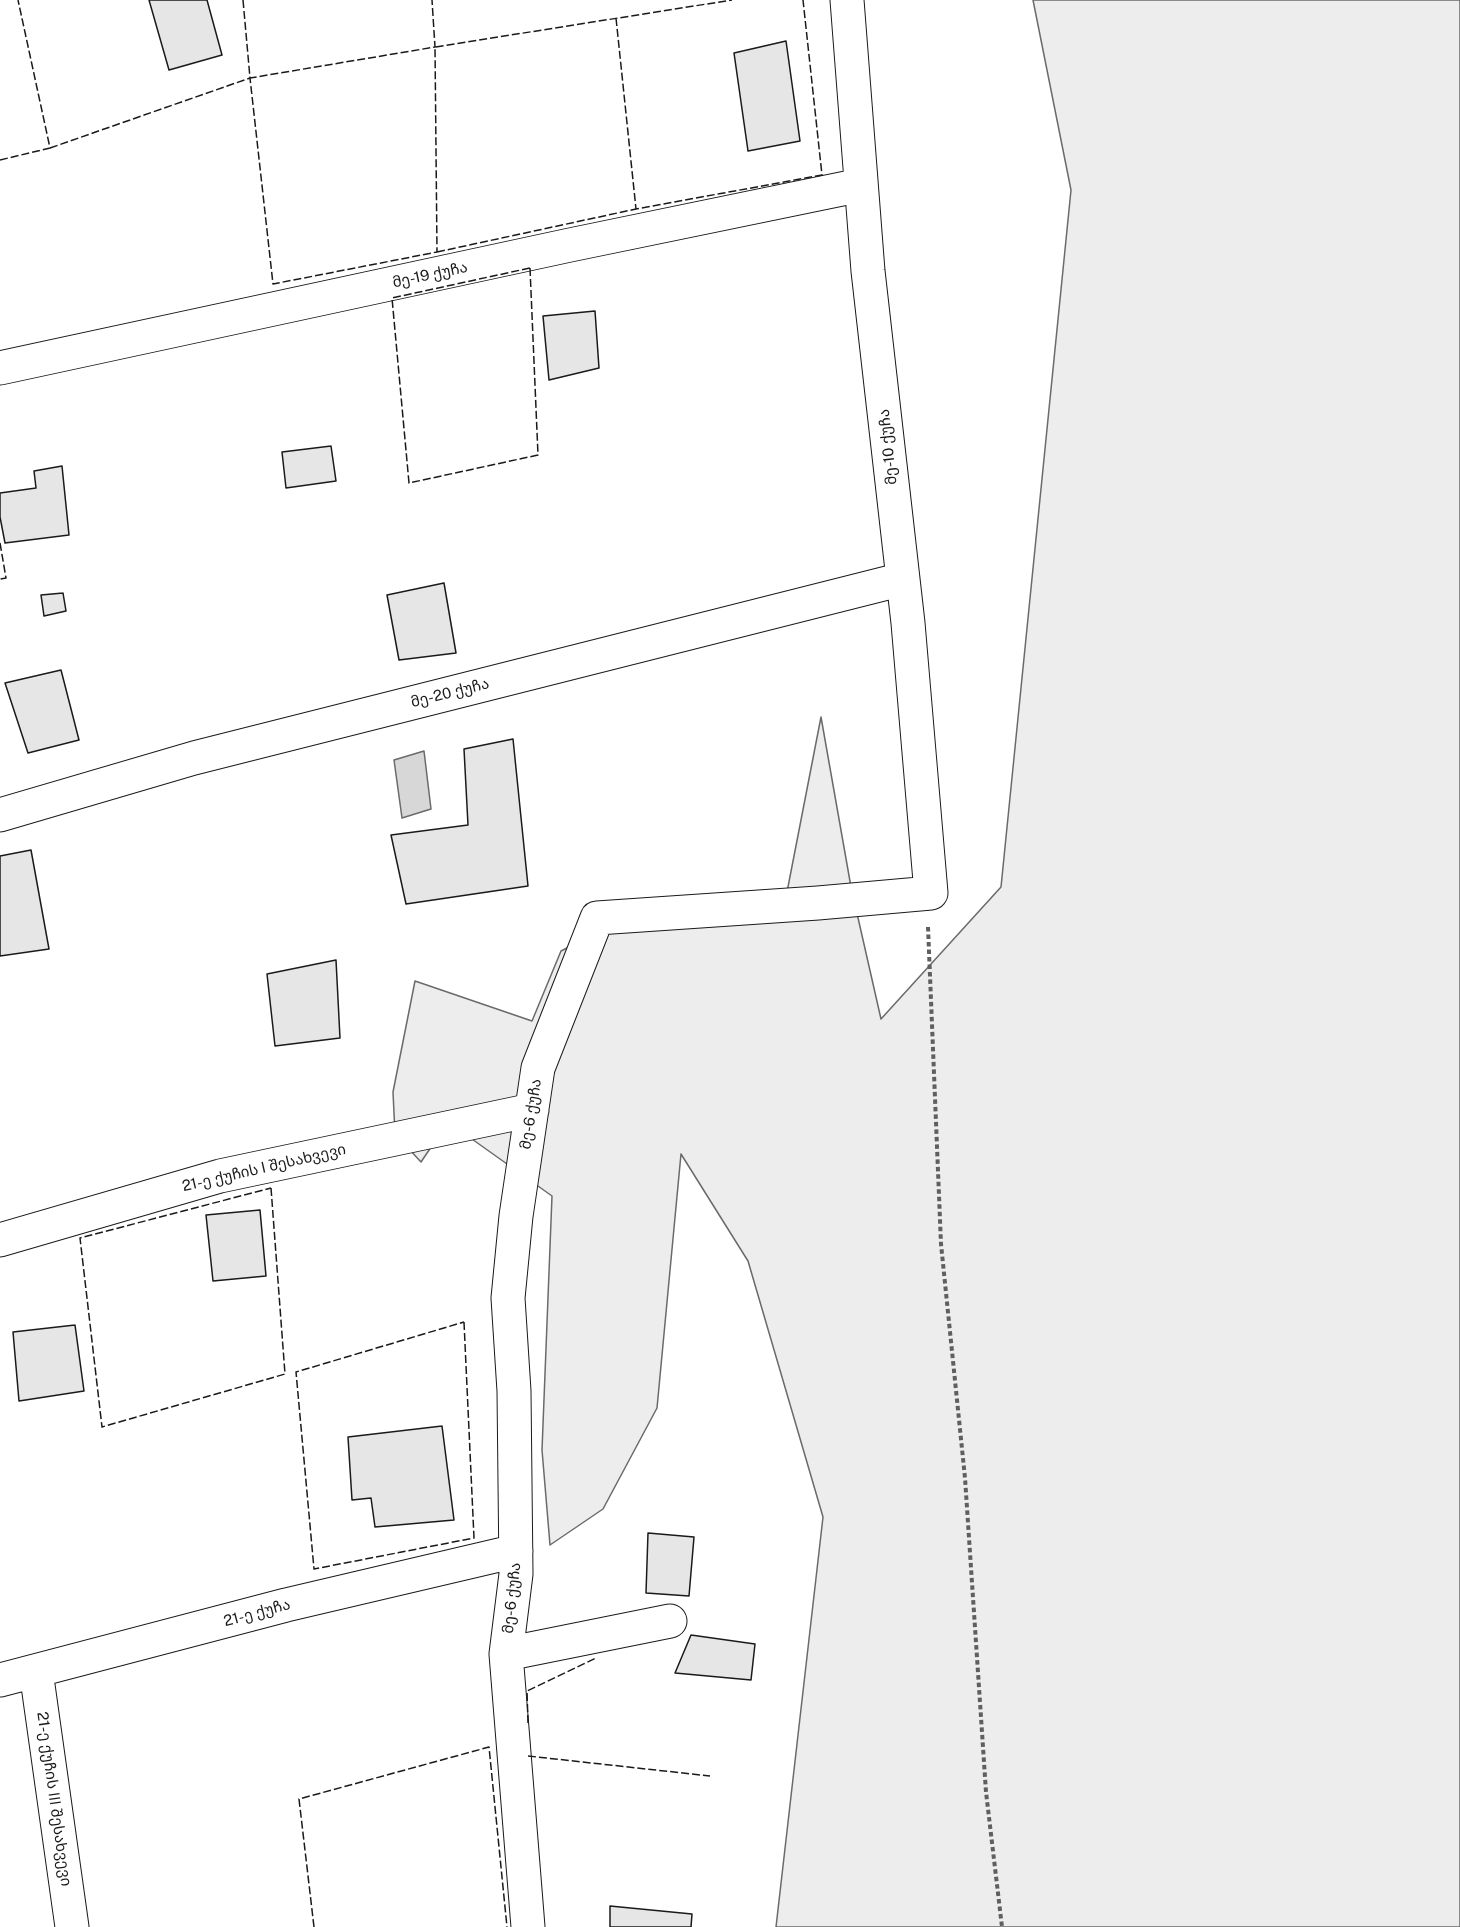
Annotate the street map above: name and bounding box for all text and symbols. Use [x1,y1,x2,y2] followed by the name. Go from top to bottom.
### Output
[391,258,469,292] street label: მე-19 ქუჩა
[875,408,901,486] street label: მე-10 ქუჩა
[409,675,491,711] street label: მე-20 ქუჩა
[517,1077,545,1151] street label: მე-6 ქუჩა
[180,1140,348,1196] street label: 21-ე ქუჩის I შესახვევი
[499,1562,525,1634] street label: მე-6 ქუჩა
[222,1595,292,1631] street label: 21-ე ქუჩა
[33,1711,75,1887] street label: 21-ე ქუჩის III შესახვევი

